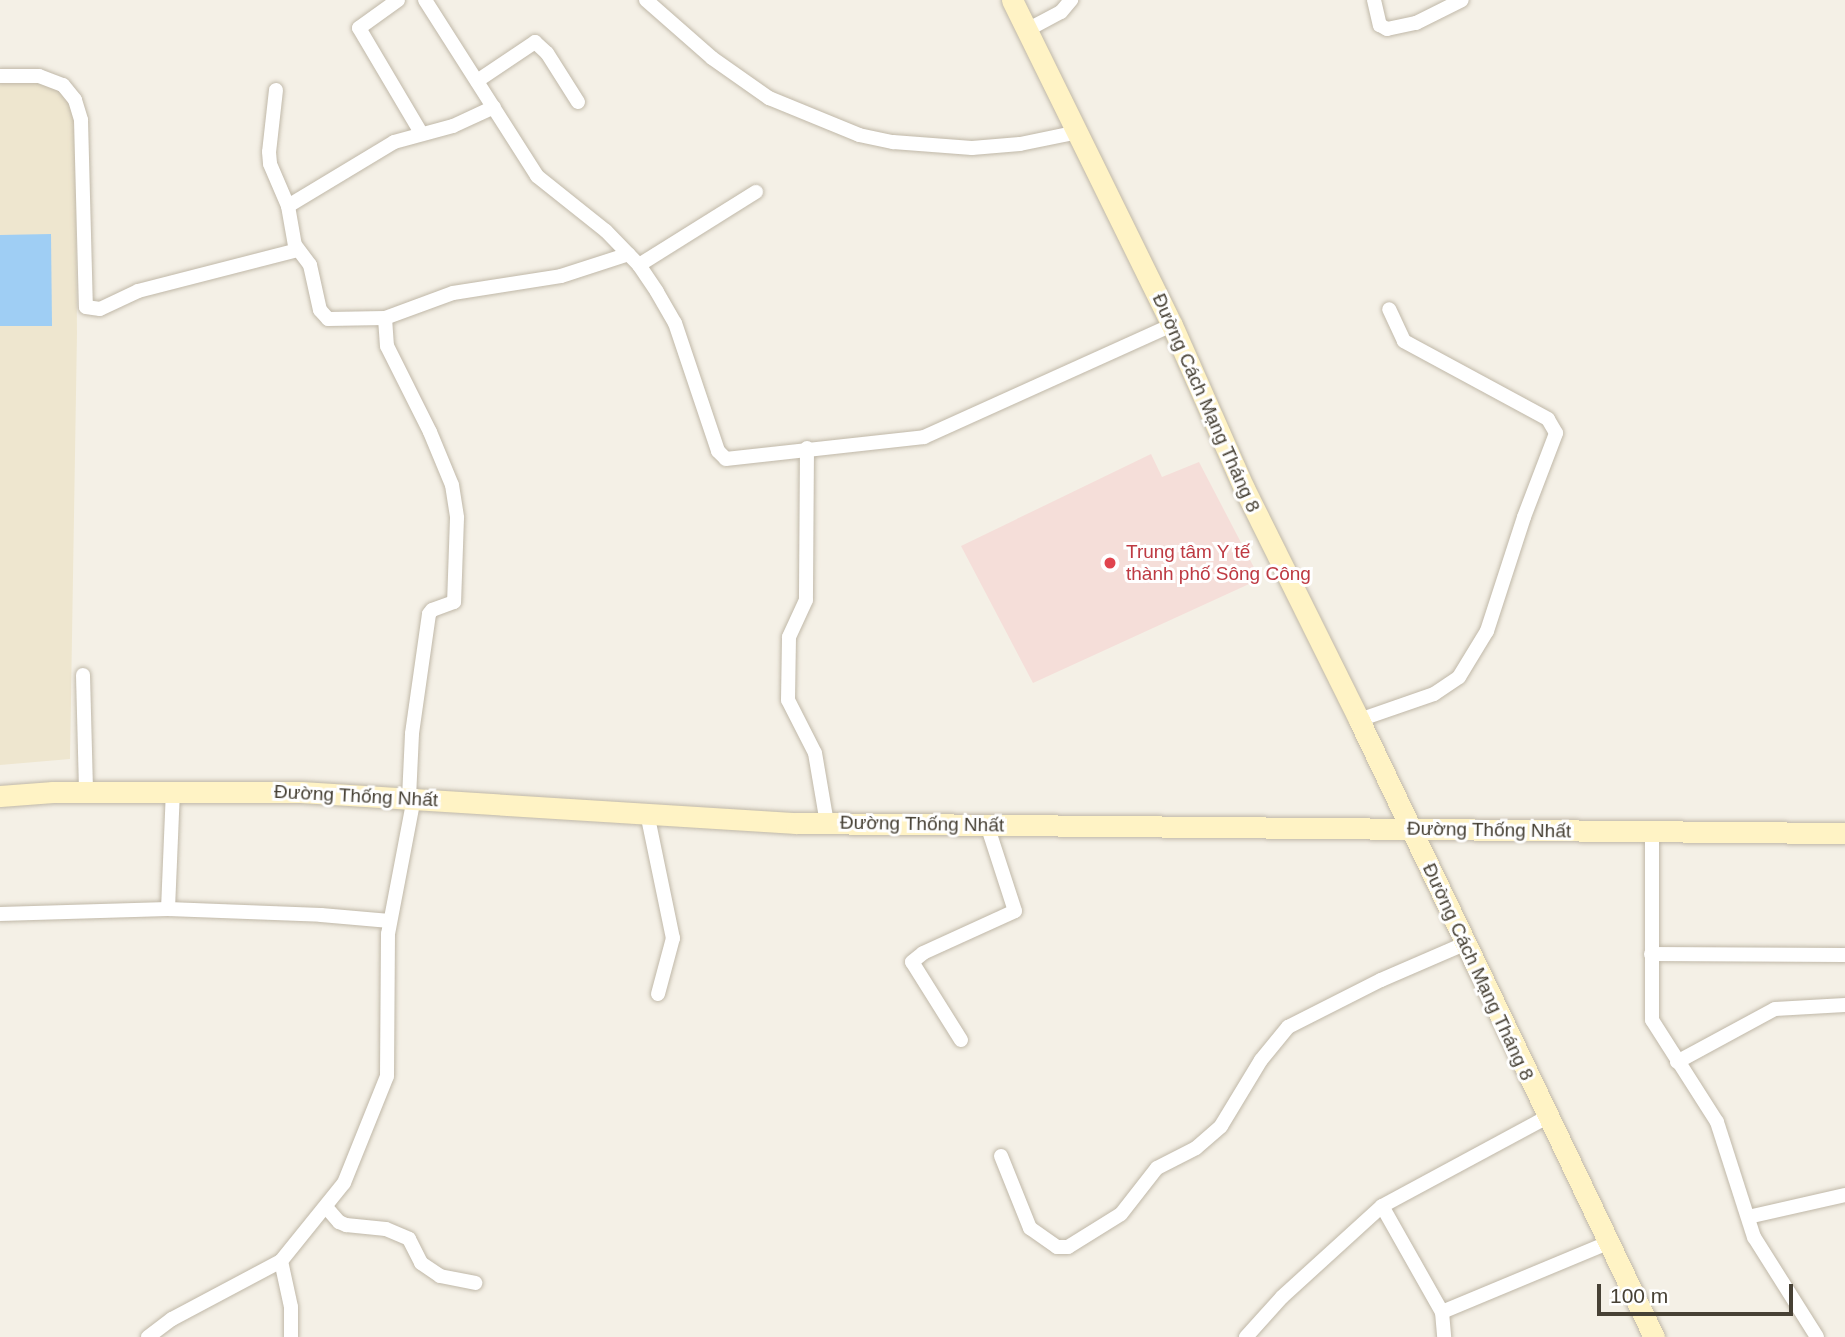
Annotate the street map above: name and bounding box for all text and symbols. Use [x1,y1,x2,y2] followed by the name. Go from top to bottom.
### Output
[1147,290,1265,516] street label: Đường Cách Mạng Tháng 8
[1126,541,1311,585] place label: Trung tâm Y tế thành phố Sông Công
[1100,553,1120,573] marker: Trung tâm Y tế thành phố Sông Công
[273,780,439,812] street label: Đường Thống Nhất
[840,811,1004,837] street label: Đường Thống Nhất
[1407,817,1571,843] street label: Đường Thống Nhất
[1417,860,1539,1084] street label: Đường Cách Mạng Tháng 8
[1600,1270,1796,1314] scale bar
[1610,1284,1668,1307] text: 100 m

